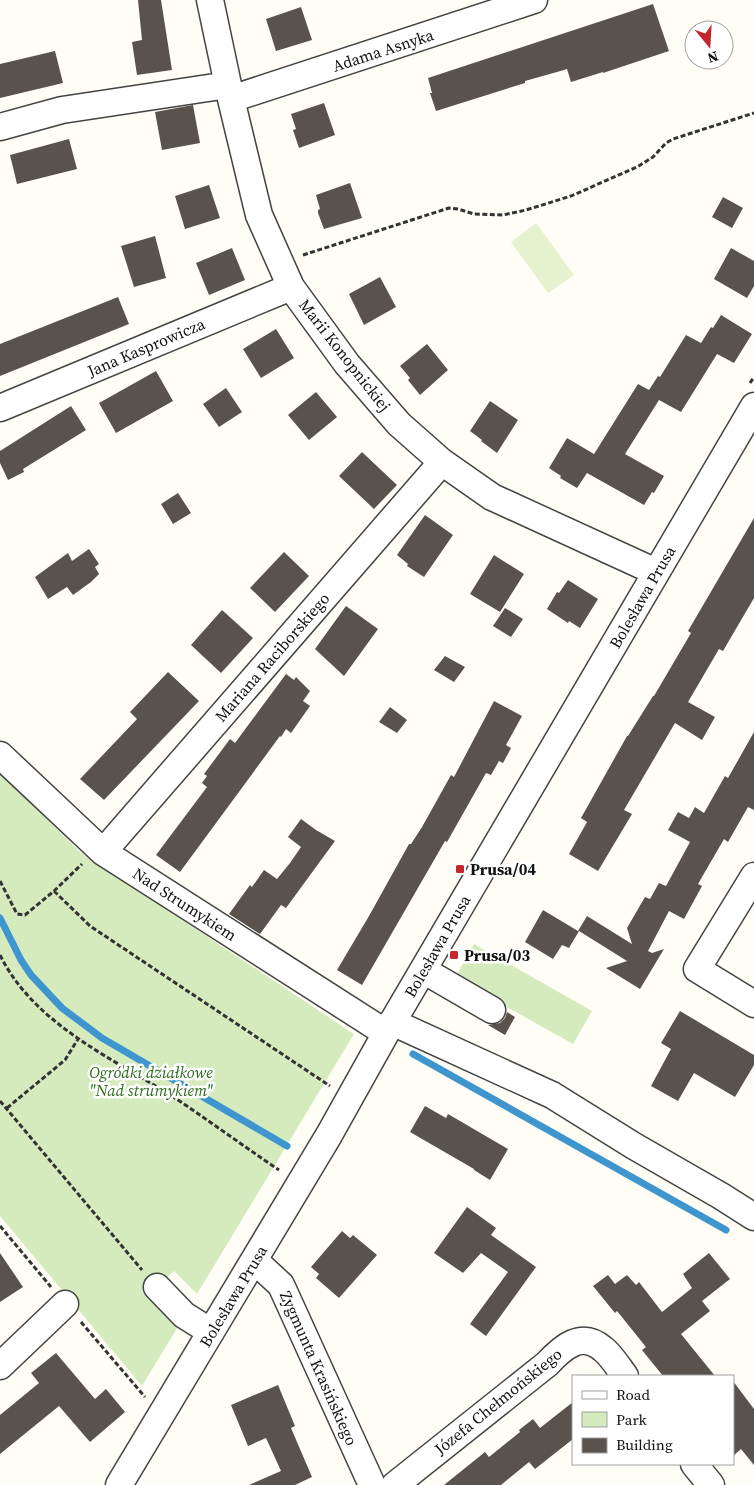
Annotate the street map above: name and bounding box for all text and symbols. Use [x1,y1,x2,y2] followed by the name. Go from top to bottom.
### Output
[684,20,734,70] north arrow
[330,23,437,77] street label: Adama Asnyka
[705,46,721,68] text: N
[294,294,396,416] street label: Marii Konopnickiej
[83,312,209,382] street label: Jana Kasprowicza
[604,541,681,652] street label: Bolesława Prusa
[210,588,334,726] street label: Mariana Raciborskiego
[470,858,536,880] place label: Prusa/04
[129,862,241,946] street label: Nad Strumykiem
[454,863,466,875] marker: Prusa/04
[399,890,476,1001] street label: Bolesława Prusa
[464,944,530,966] place label: Prusa/03
[448,949,460,961] marker: Prusa/03
[89,1061,213,1101] park label: Ogródki działkowe "Nad strumykiem"
[194,1240,273,1351] street label: Bolesława Prusa
[275,1287,363,1449] street label: Zygmunta Krasińskiego
[429,1343,566,1460] street label: Józefa Chełmońskiego
[572,1375,734,1465] legend
[616,1384,650,1405] text: Road
[616,1409,648,1430] text: Park
[616,1434,673,1455] text: Building

